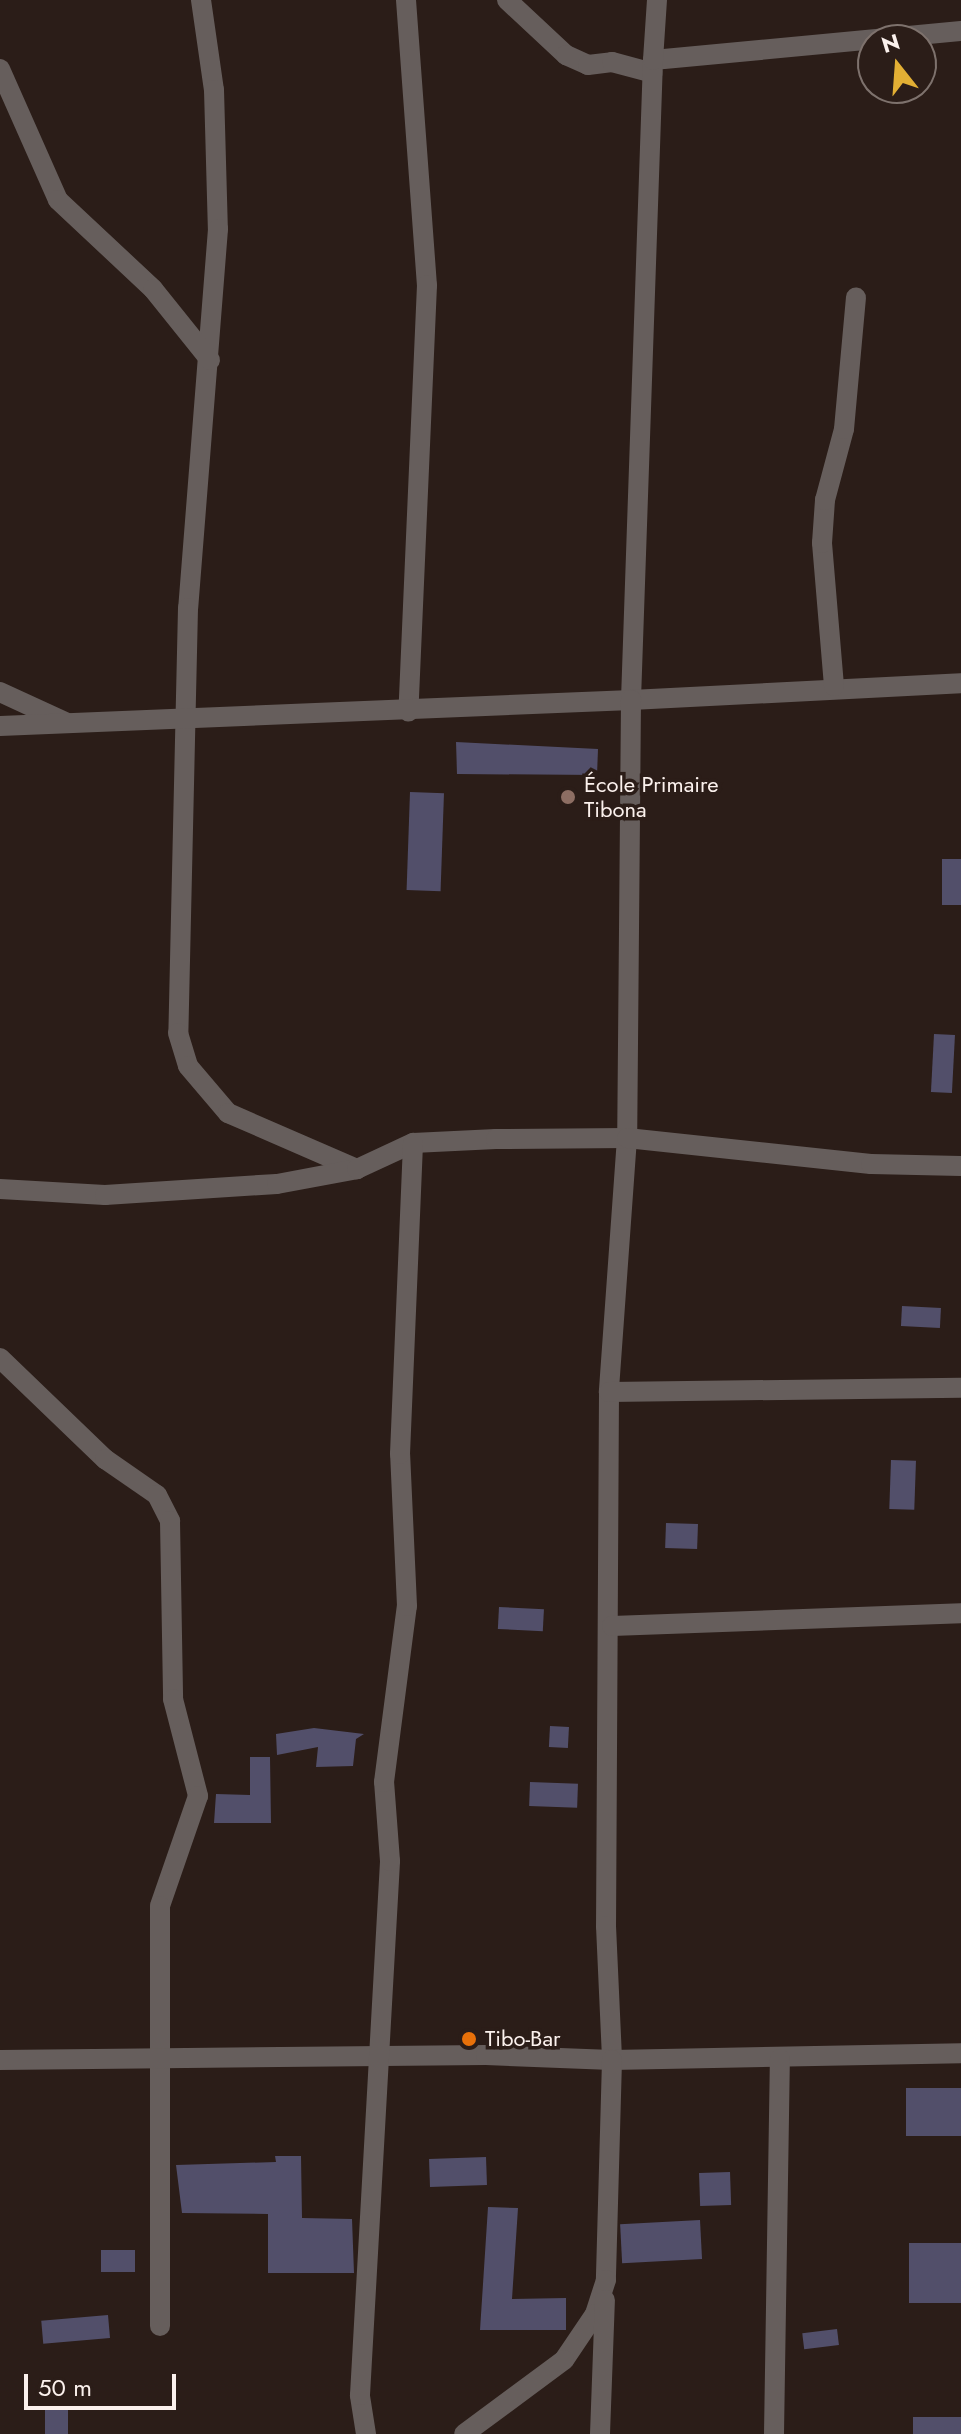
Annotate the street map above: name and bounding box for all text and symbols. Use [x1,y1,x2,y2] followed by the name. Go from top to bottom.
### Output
[857,24,937,104] north arrow
[878,25,904,61] text: N
[584,771,719,822] place label: École Primaire Tibona
[559,788,577,806] marker: École Primaire Tibona
[485,2026,561,2052] place label: Tibo-Bar
[460,2030,478,2048] marker: Tibo-Bar
[28,2358,180,2408] scale bar
[38,2370,92,2405] text: 50 m

